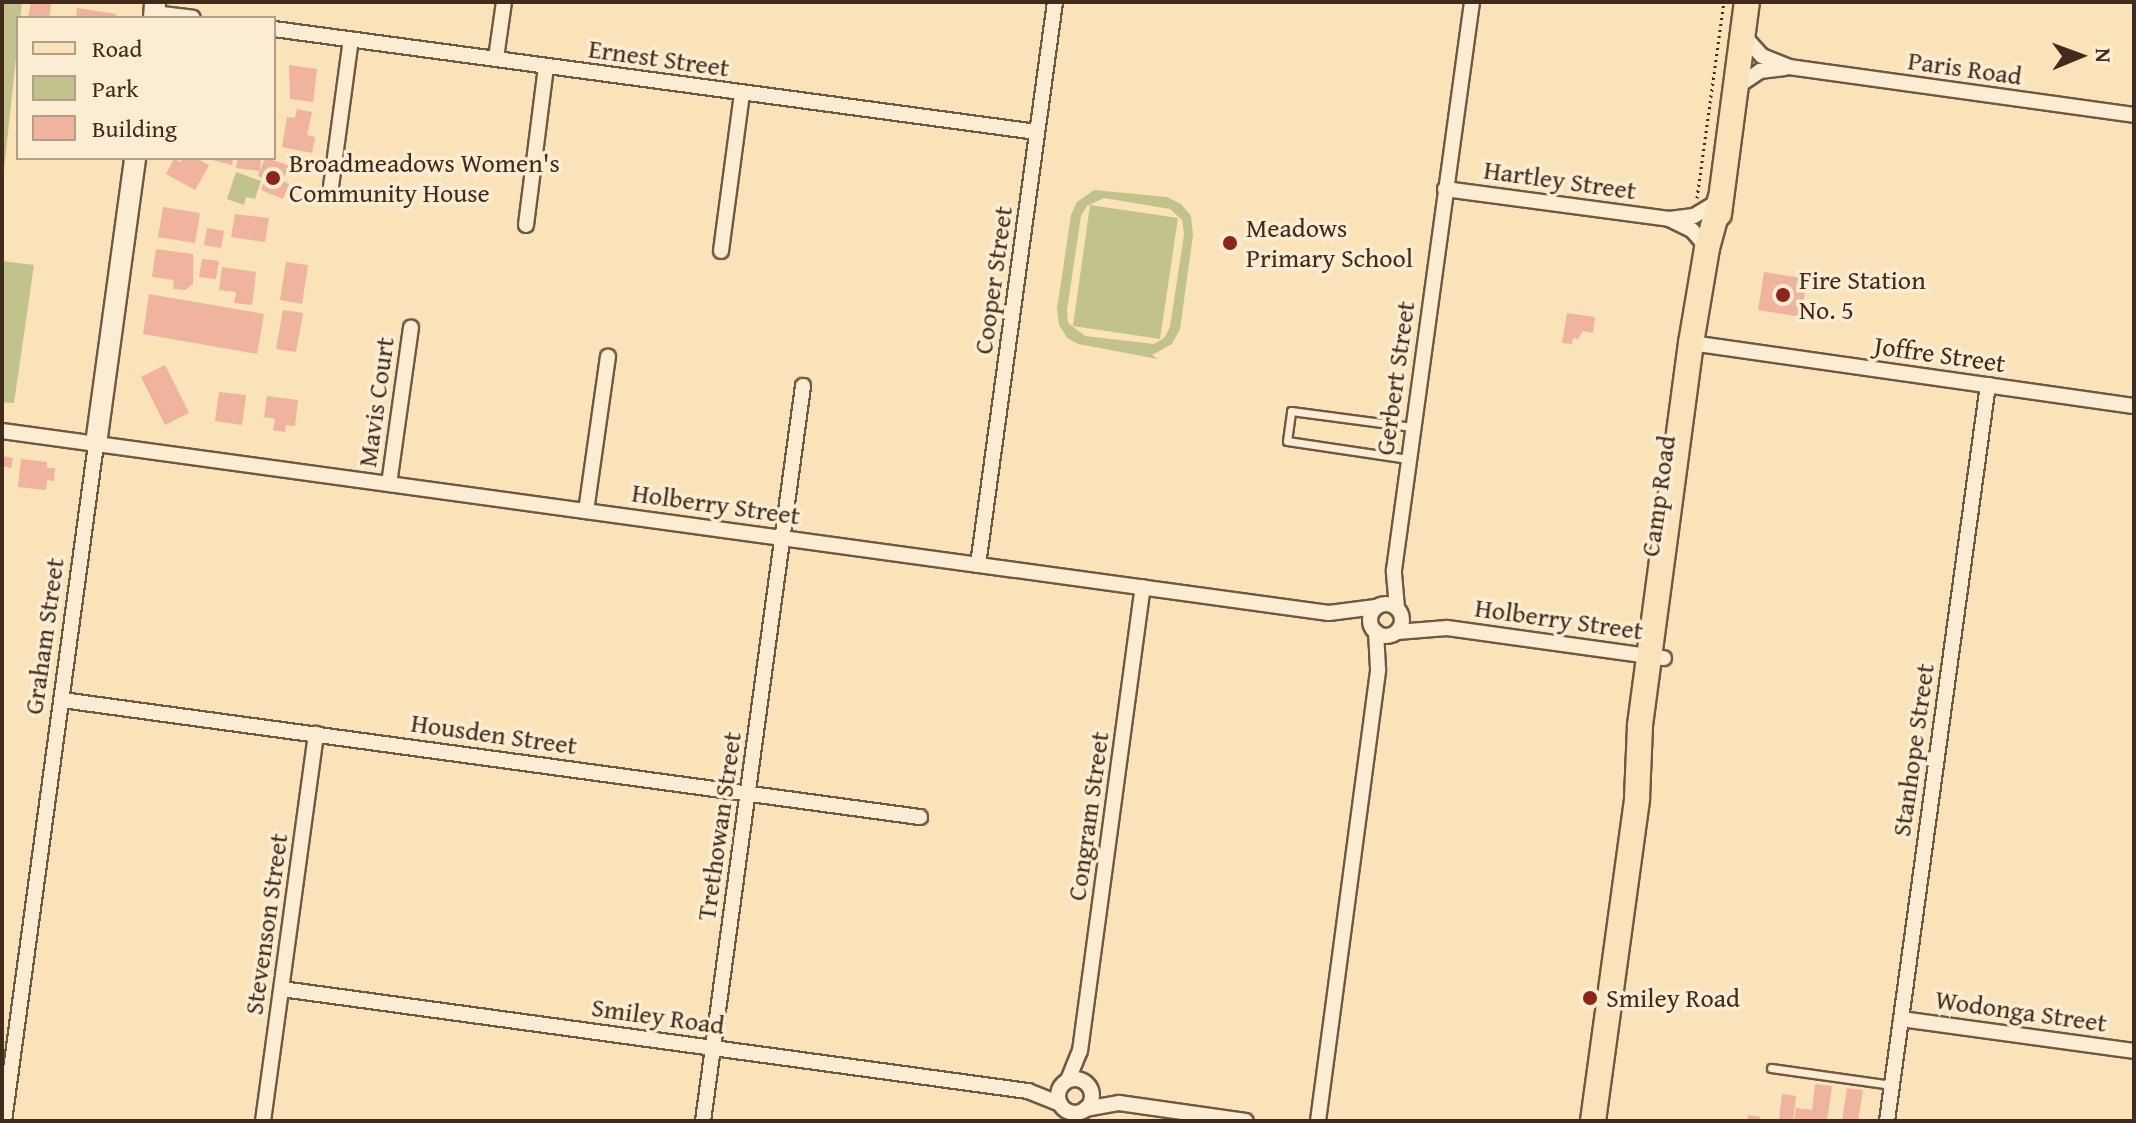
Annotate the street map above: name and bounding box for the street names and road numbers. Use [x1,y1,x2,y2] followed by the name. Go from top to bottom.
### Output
[587,33,731,83] street label: Ernest Street
[1906,45,2024,91] street label: Paris Road
[1482,154,1638,206] street label: Hartley Street
[967,204,1019,356] street label: Cooper Street
[1369,299,1421,457] street label: Gerbert Street
[1872,329,2008,379] street label: Joffre Street
[351,335,401,469] street label: Mavis Court
[1634,434,1682,558] street label: Camp Road
[630,477,802,531] street label: Holberry Street
[18,556,70,716] street label: Graham Street
[1473,592,1645,646] street label: Holberry Street
[1885,661,1941,839] street label: Stanhope Street
[409,707,579,761] street label: Housden Street
[1061,729,1115,903] street label: Congram Street
[690,730,748,922] street label: Trethowan Street
[238,831,294,1017] street label: Stevenson Street
[1933,984,2109,1038] street label: Wodonga Street
[590,991,726,1041] street label: Smiley Road

